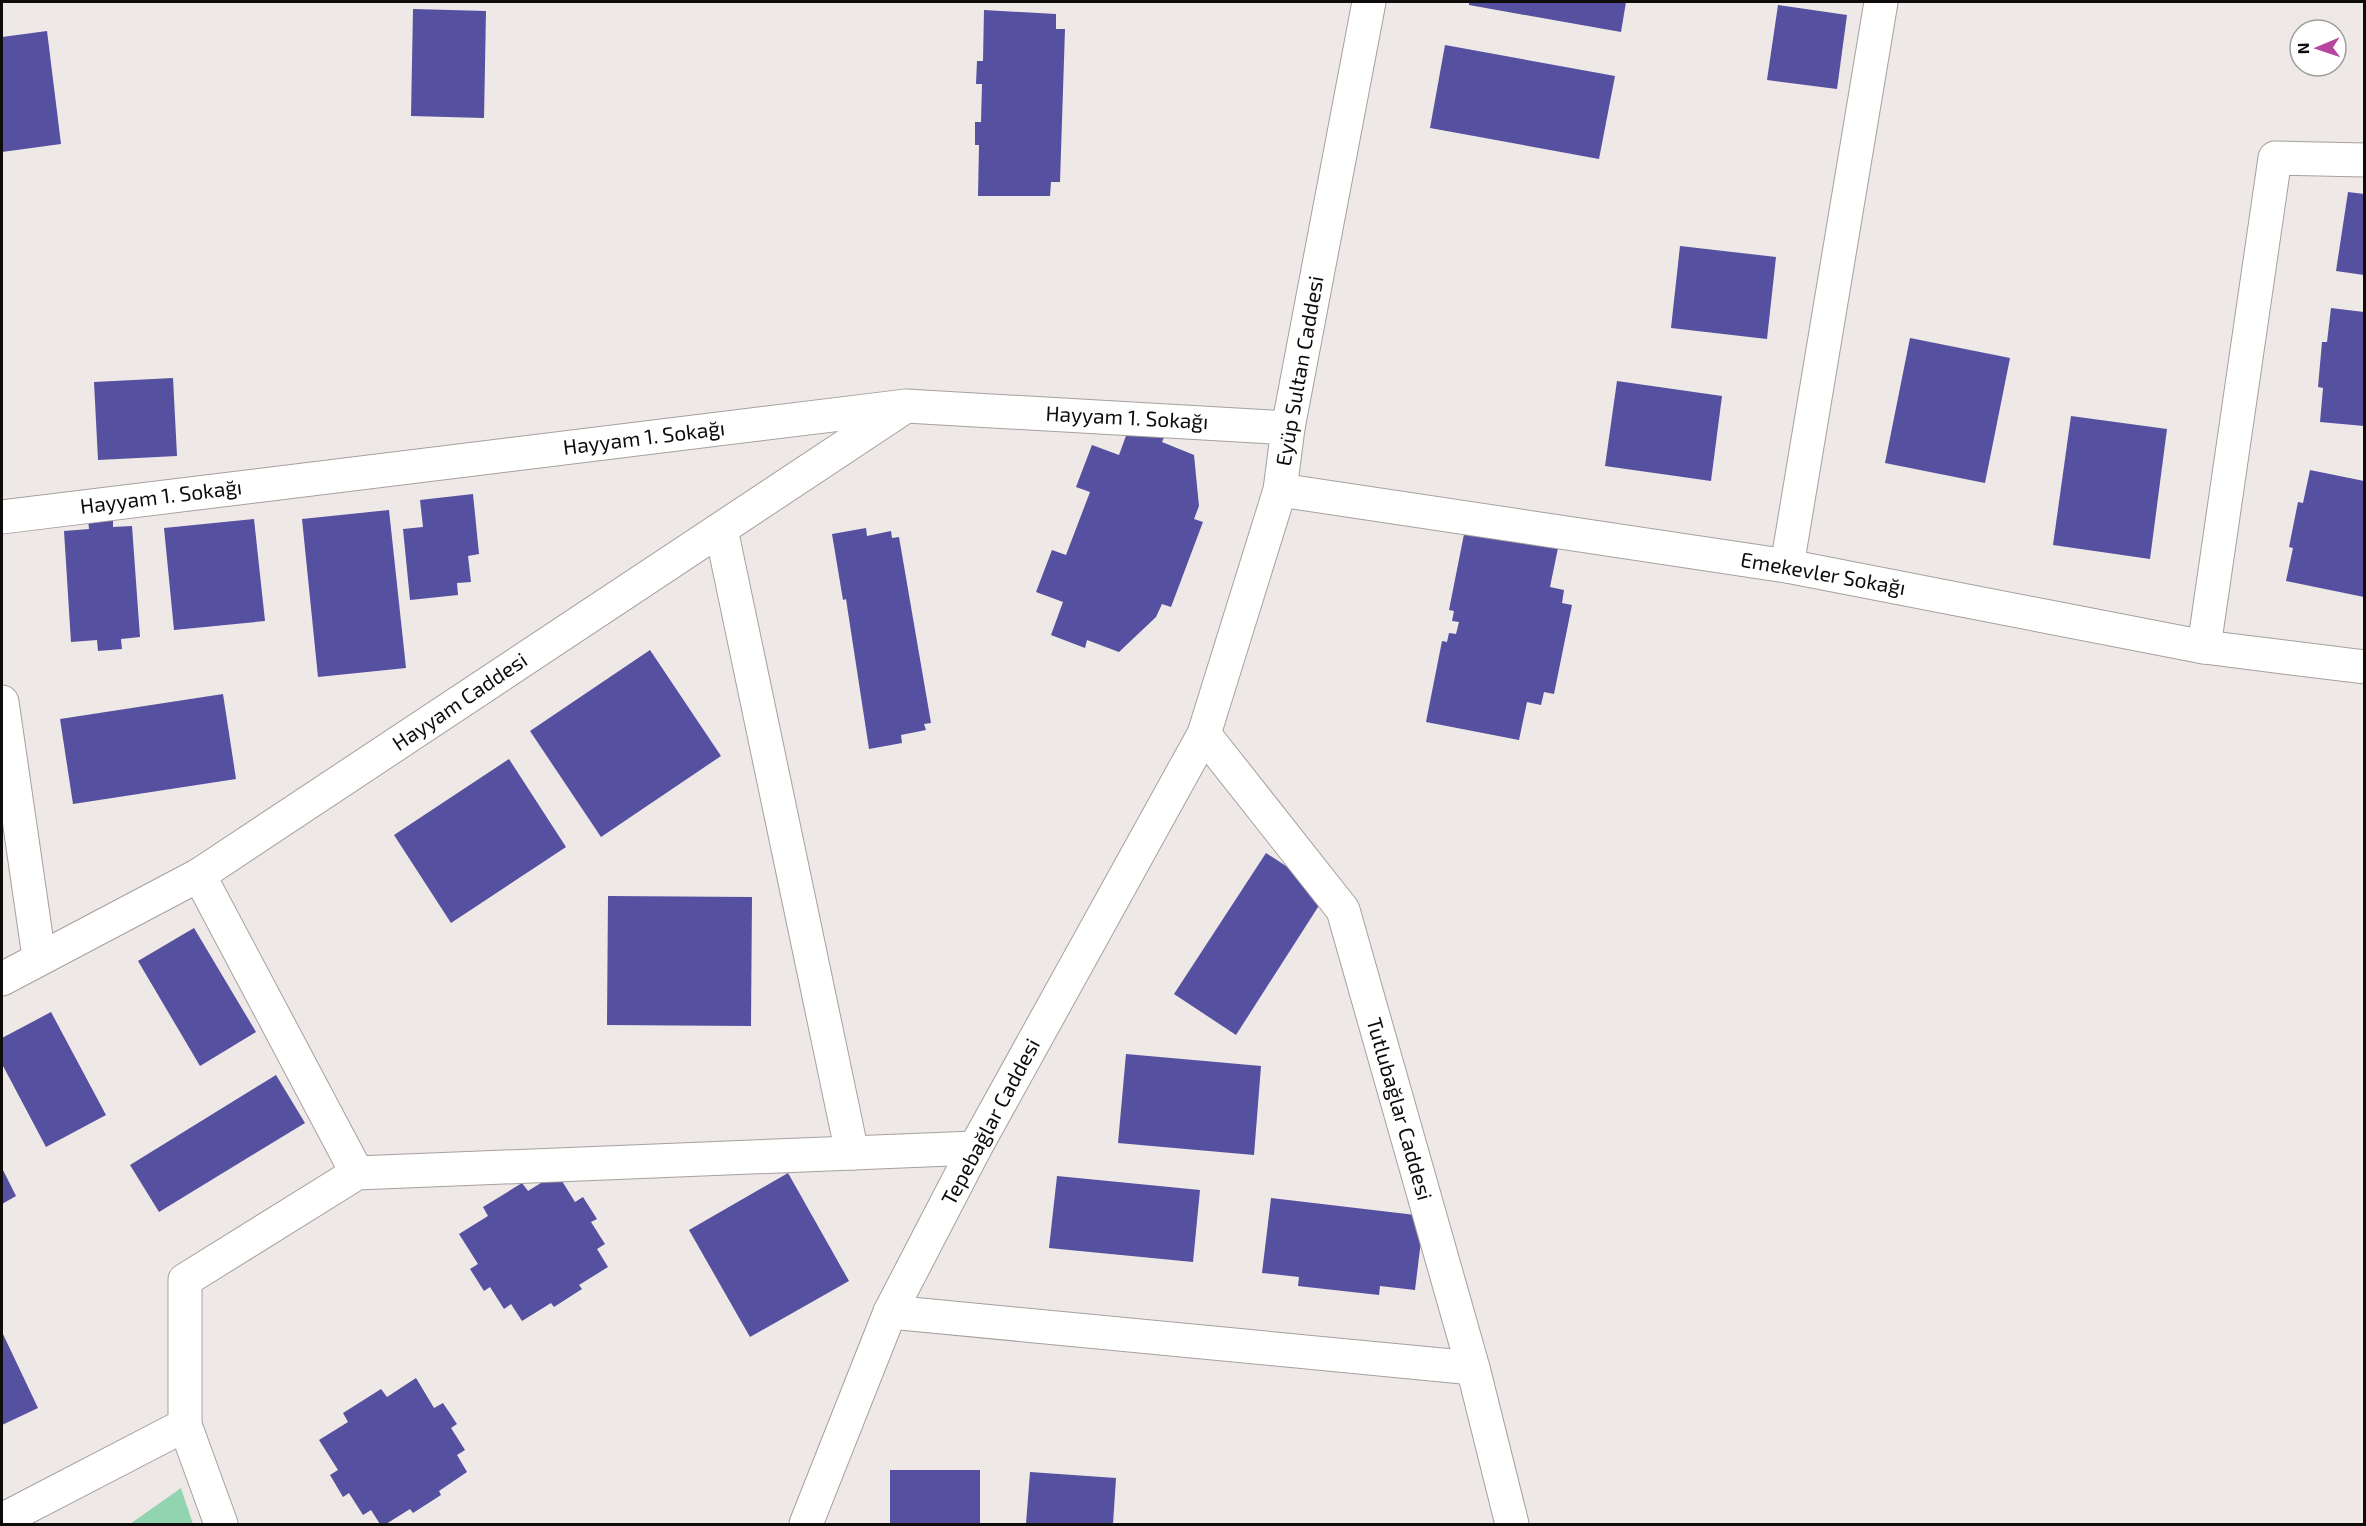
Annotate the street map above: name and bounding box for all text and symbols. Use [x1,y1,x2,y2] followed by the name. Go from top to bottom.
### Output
[2288,18,2348,78] north arrow
[2293,42,2312,55] text: N
[1269,274,1328,468] street label: Eyüp Sultan Caddesi
[1045,400,1209,433] street label: Hayyam 1. Sokağı
[561,414,726,459] street label: Hayyam 1. Sokağı
[78,473,243,518] street label: Hayyam 1. Sokağı
[1739,546,1908,599] street label: Emekevler Sokağı
[387,646,531,755] street label: Hayyam Caddesi
[1362,1014,1438,1203] street label: Tutlubağlar Caddesi
[935,1034,1044,1209] street label: Tepebağlar Caddesi

